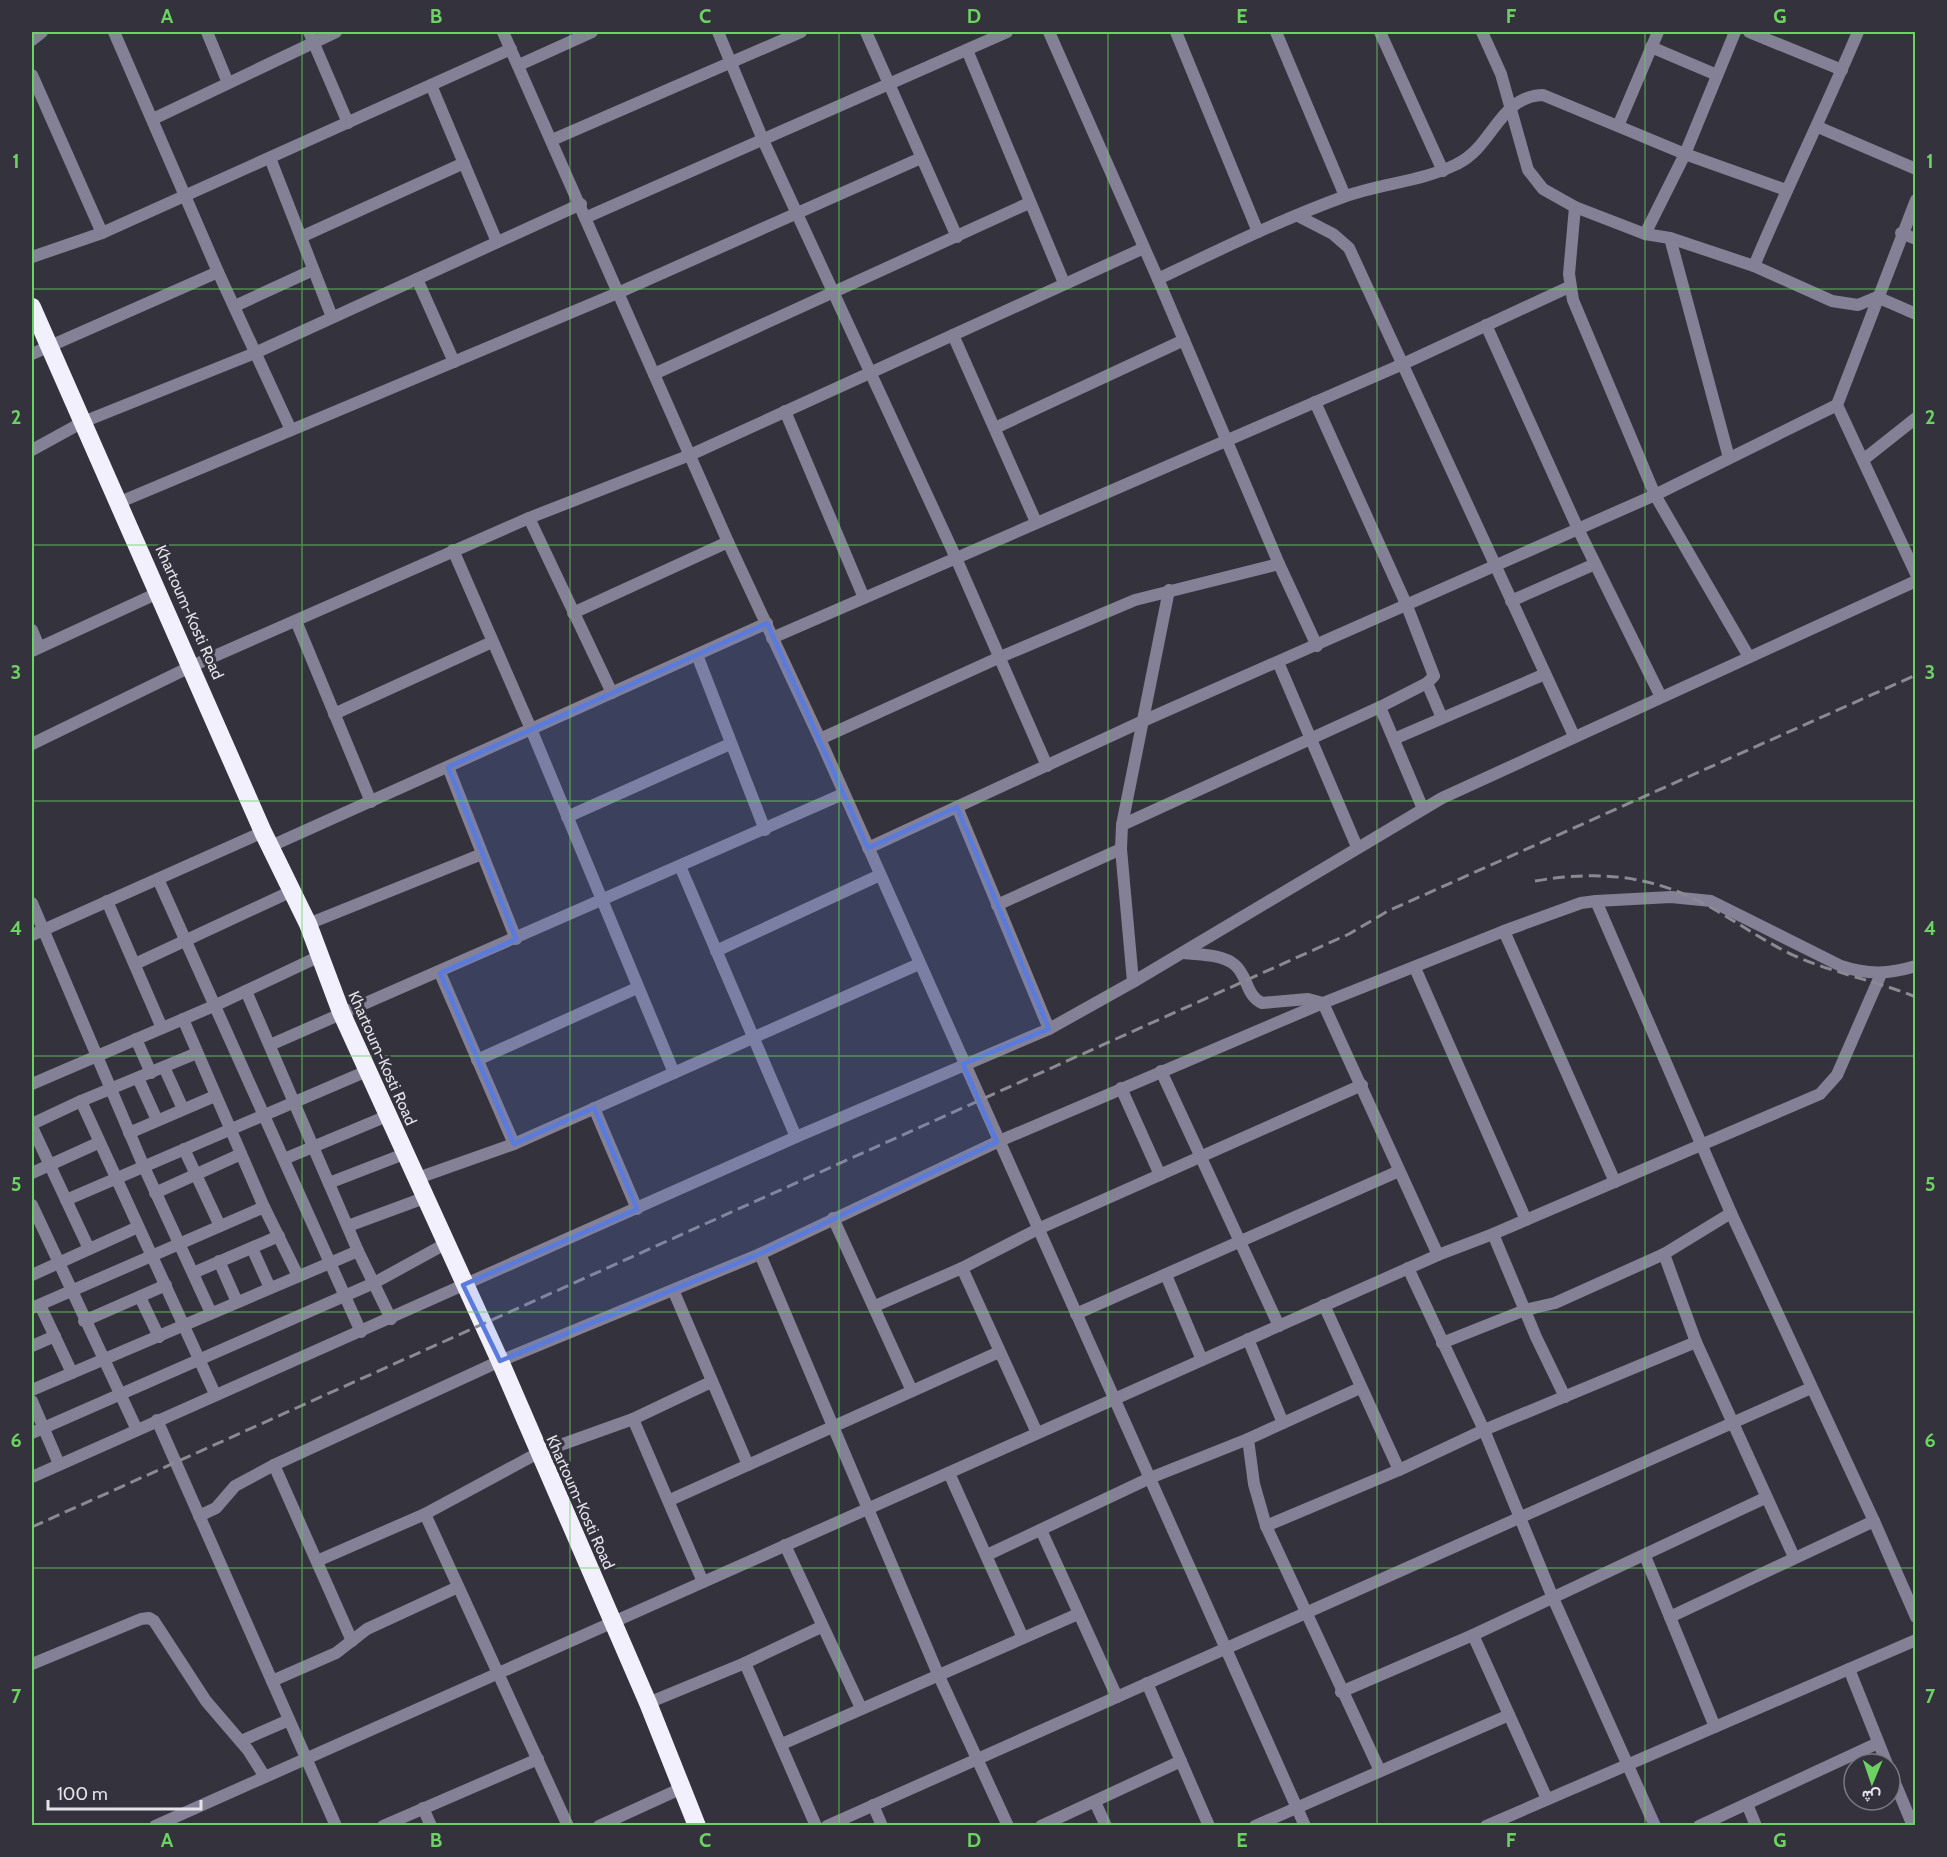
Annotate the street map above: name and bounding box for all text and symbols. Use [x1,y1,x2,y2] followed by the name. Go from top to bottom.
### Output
[161,4,174,28] text: A
[430,4,442,28] text: B
[699,4,711,28] text: C
[967,4,981,28] text: D
[1236,4,1248,28] text: E
[1506,4,1517,28] text: F
[1773,4,1787,28] text: G
[12,149,20,173] text: 1
[1926,149,1934,173] text: 1
[11,405,21,429] text: 2
[1925,405,1935,429] text: 2
[151,542,228,682] street label: Khartoum-Kosti Road
[11,660,21,684] text: 3
[1925,660,1935,684] text: 3
[10,916,22,940] text: 4
[1924,916,1936,940] text: 4
[344,988,421,1128] street label: Khartoum-Kosti Road
[11,1172,21,1196] text: 5
[1925,1172,1935,1196] text: 5
[10,1428,22,1452] text: 6
[1924,1428,1936,1452] text: 6
[542,1432,619,1572] street label: Khartoum-Kosti Road
[11,1684,22,1708] text: 7
[1925,1684,1936,1708] text: 7
[1842,1752,1902,1812] north arrow
[48,1773,201,1811] scale bar
[57,1783,108,1805] text: 100 m
[1862,1787,1881,1806] text: ش
[161,1828,174,1852] text: A
[430,1828,442,1852] text: B
[699,1828,711,1852] text: C
[967,1828,981,1852] text: D
[1236,1828,1248,1852] text: E
[1506,1828,1517,1852] text: F
[1773,1828,1787,1852] text: G

